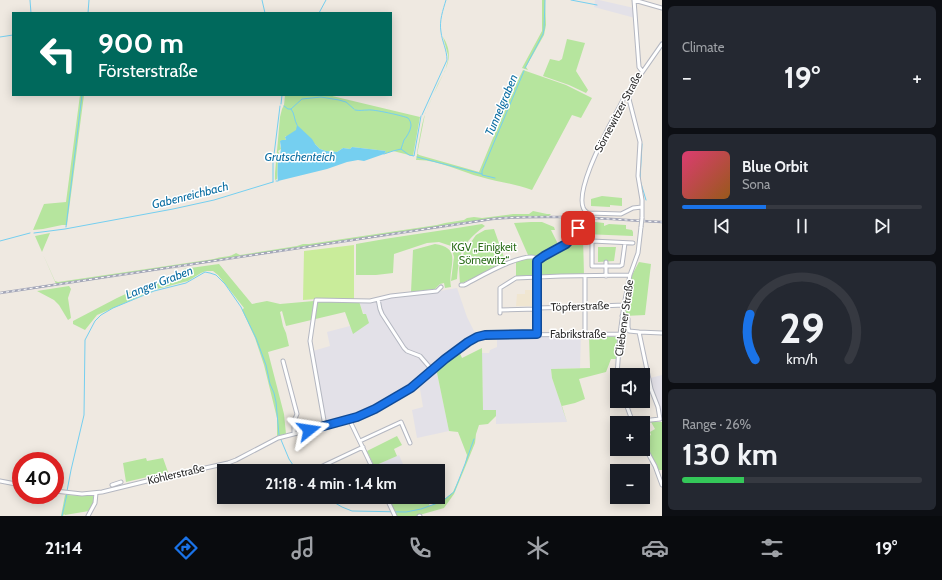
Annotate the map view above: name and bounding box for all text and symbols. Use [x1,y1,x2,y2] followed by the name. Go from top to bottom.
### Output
[98,26,184,60] text: 900 m
[32,28,84,80] icon: left
[682,39,724,55] text: Climate
[784,59,820,96] text: 19°
[98,60,198,82] text: Försterstraße
[682,64,692,91] text: −
[912,64,922,91] text: +
[591,69,645,155] street label: Sörnewitzer Straße
[481,72,521,138] water label: Tunnelgraben
[265,149,335,164] water label: Grutschenteich
[742,158,808,176] text: Blue Orbit
[742,176,770,192] text: Sona
[150,178,230,212] water label: Gabenreichbach
[561,211,595,245] pin
[711,215,733,237] icon: previous
[791,215,813,237] icon: pause
[871,215,893,237] icon: next
[567,217,589,239] icon: arrive
[451,240,517,267] park label: KGV „Einigkeit Sörnewitz“
[123,262,195,302] water label: Langer Graben
[612,278,636,357] street label: Cliebener Straße
[550,298,610,314] street label: Töpferstraße
[779,303,825,353] text: 29
[550,327,606,341] street label: Fabrikstraße
[786,349,818,367] text: km/h
[610,368,650,504] map controls
[610,368,650,408] button: sound
[288,409,330,451] position arrow
[610,416,650,456] button: +
[682,416,751,432] text: Range · 26%
[682,436,778,473] text: 130 km
[12,452,64,504] speed limit sign: 40
[146,461,206,487] street label: Köhlerstraße
[610,464,650,504] button: −
[265,475,397,493] text: 21:18 · 4 min · 1.4 km
[172,534,200,562] icon: directions
[289,534,317,562] icon: music
[406,534,434,562] icon: phone
[524,534,552,562] icon: climate
[641,534,669,562] icon: car
[758,534,786,562] icon: filters
[45,537,83,559] text: 21:14
[875,537,897,559] text: 19°

